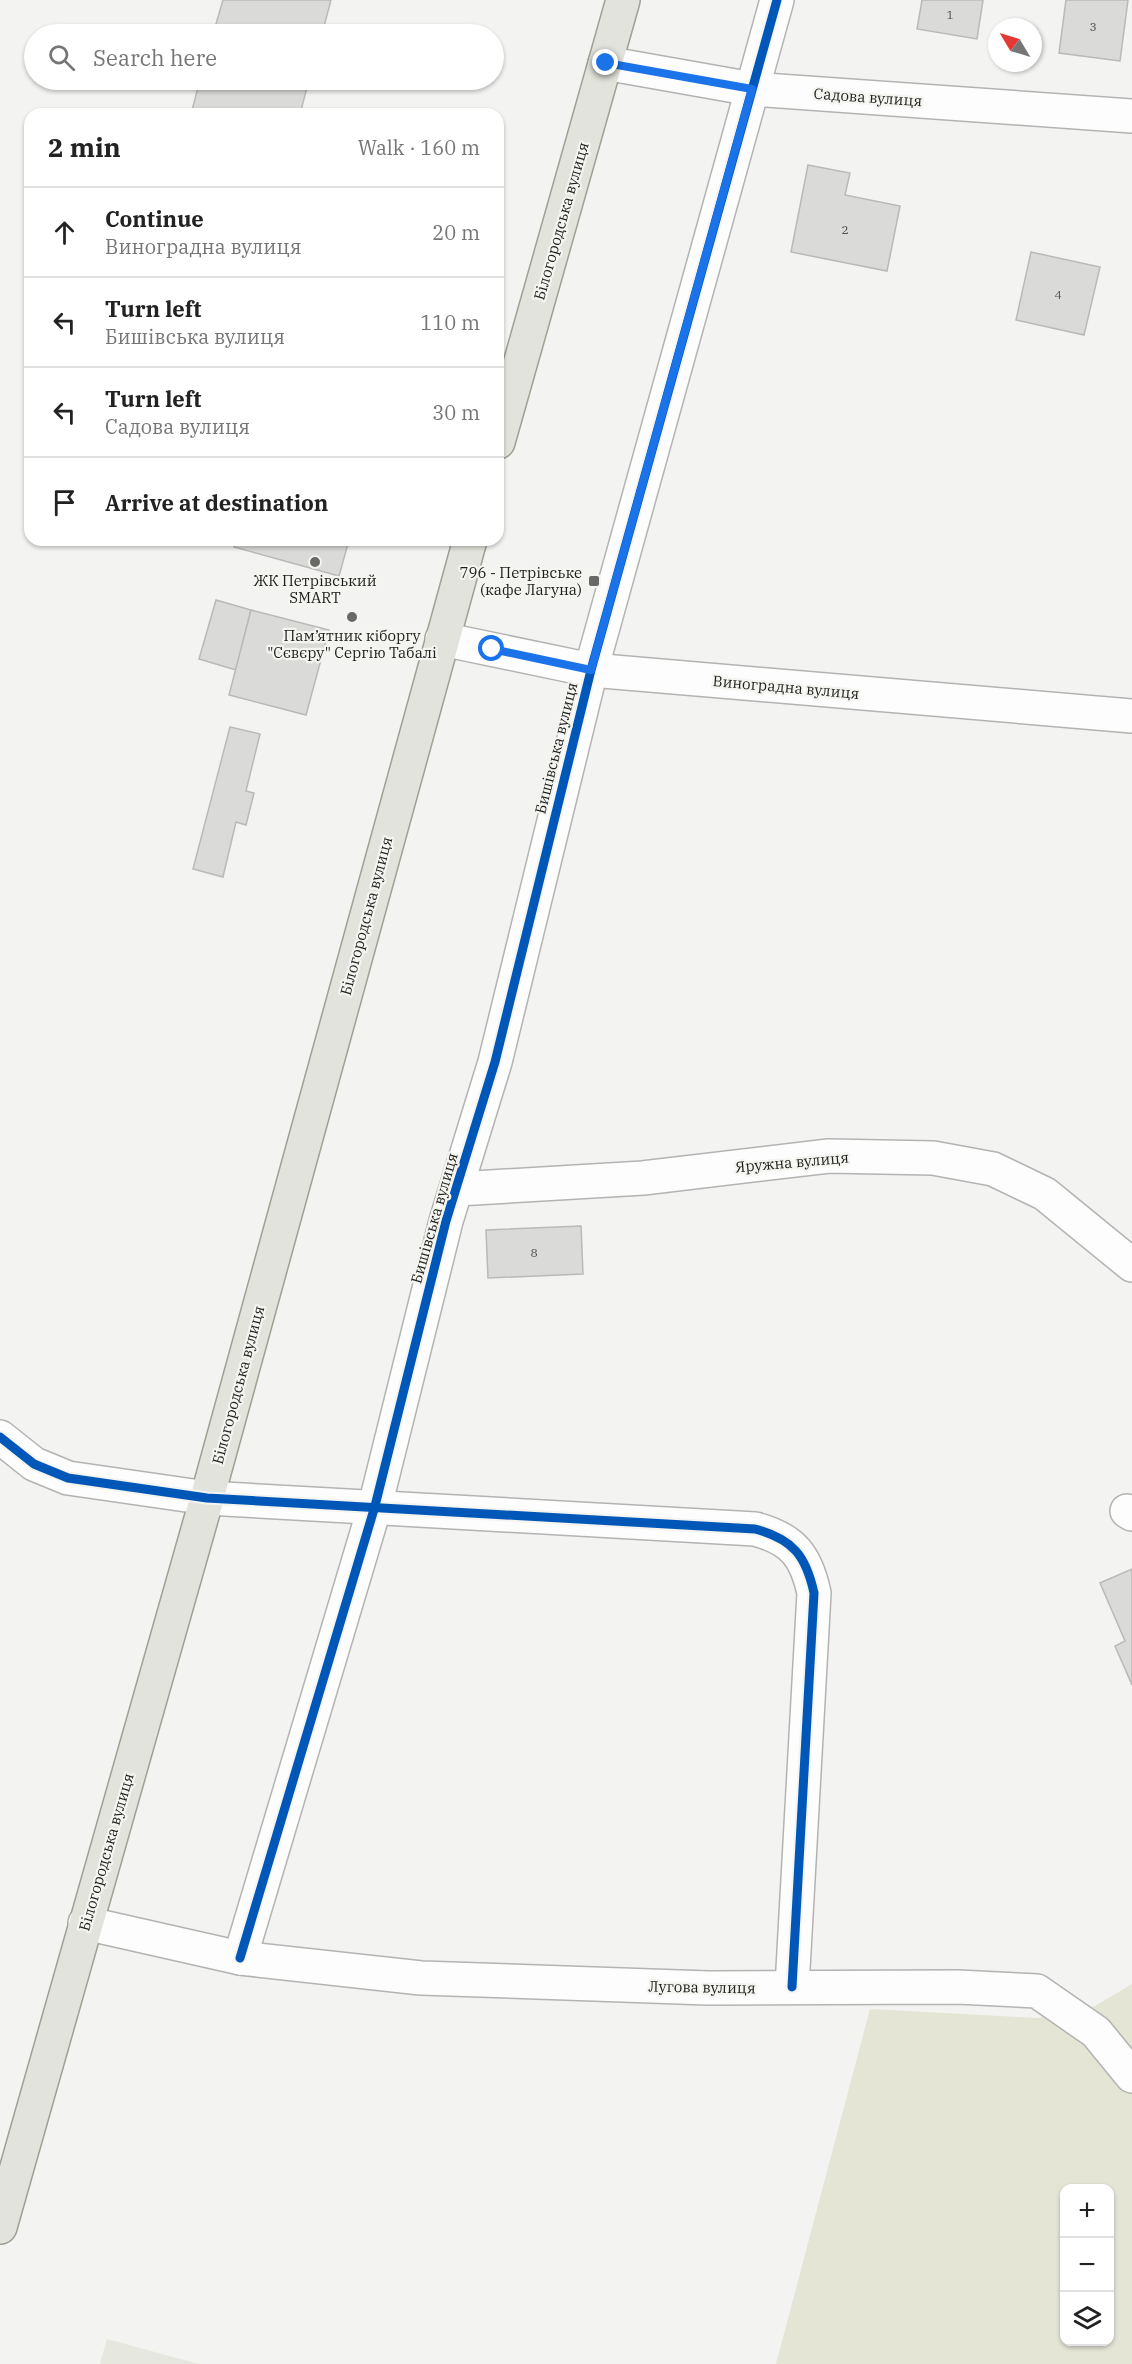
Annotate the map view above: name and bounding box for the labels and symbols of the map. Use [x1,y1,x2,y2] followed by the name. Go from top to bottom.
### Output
[946,7,954,22] house number: 1
[988,18,1042,72] north arrow
[1089,19,1097,34] house number: 3
[592,49,618,75] route end
[813,84,923,110] street label: Садова вулиця
[529,140,593,302] street label: Білогородська вулиця
[841,222,849,237] house number: 2
[1054,287,1062,302] house number: 4
[308,555,322,569] marker: ЖК Петрівський SMART
[459,563,582,599] place label: 796 - Петрівське (кафе Лагуна)
[253,571,377,607] place label: ЖК Петрівський SMART
[587,574,601,588] marker: 796 - Петрівське (кафе Лагуна)
[345,610,359,624] marker: Пам’ятник кіборгу "Сєвєру" Сергію Табалі
[267,626,437,662] place label: Пам’ятник кіборгу "Сєвєру" Сергію Табалі
[478,635,504,661] route start
[712,671,860,703] street label: Виноградна вулиця
[530,680,582,816] street label: Бишівська вулиця
[336,835,396,997] street label: Білогородська вулиця
[734,1148,850,1176] street label: Яружна вулиця
[406,1150,462,1286] street label: Бишівська вулиця
[530,1245,538,1260] house number: 8
[208,1304,268,1466] street label: Білогородська вулиця
[74,1771,138,1933] street label: Білогородська вулиця
[648,1977,756,1997] street label: Лугова вулиця

